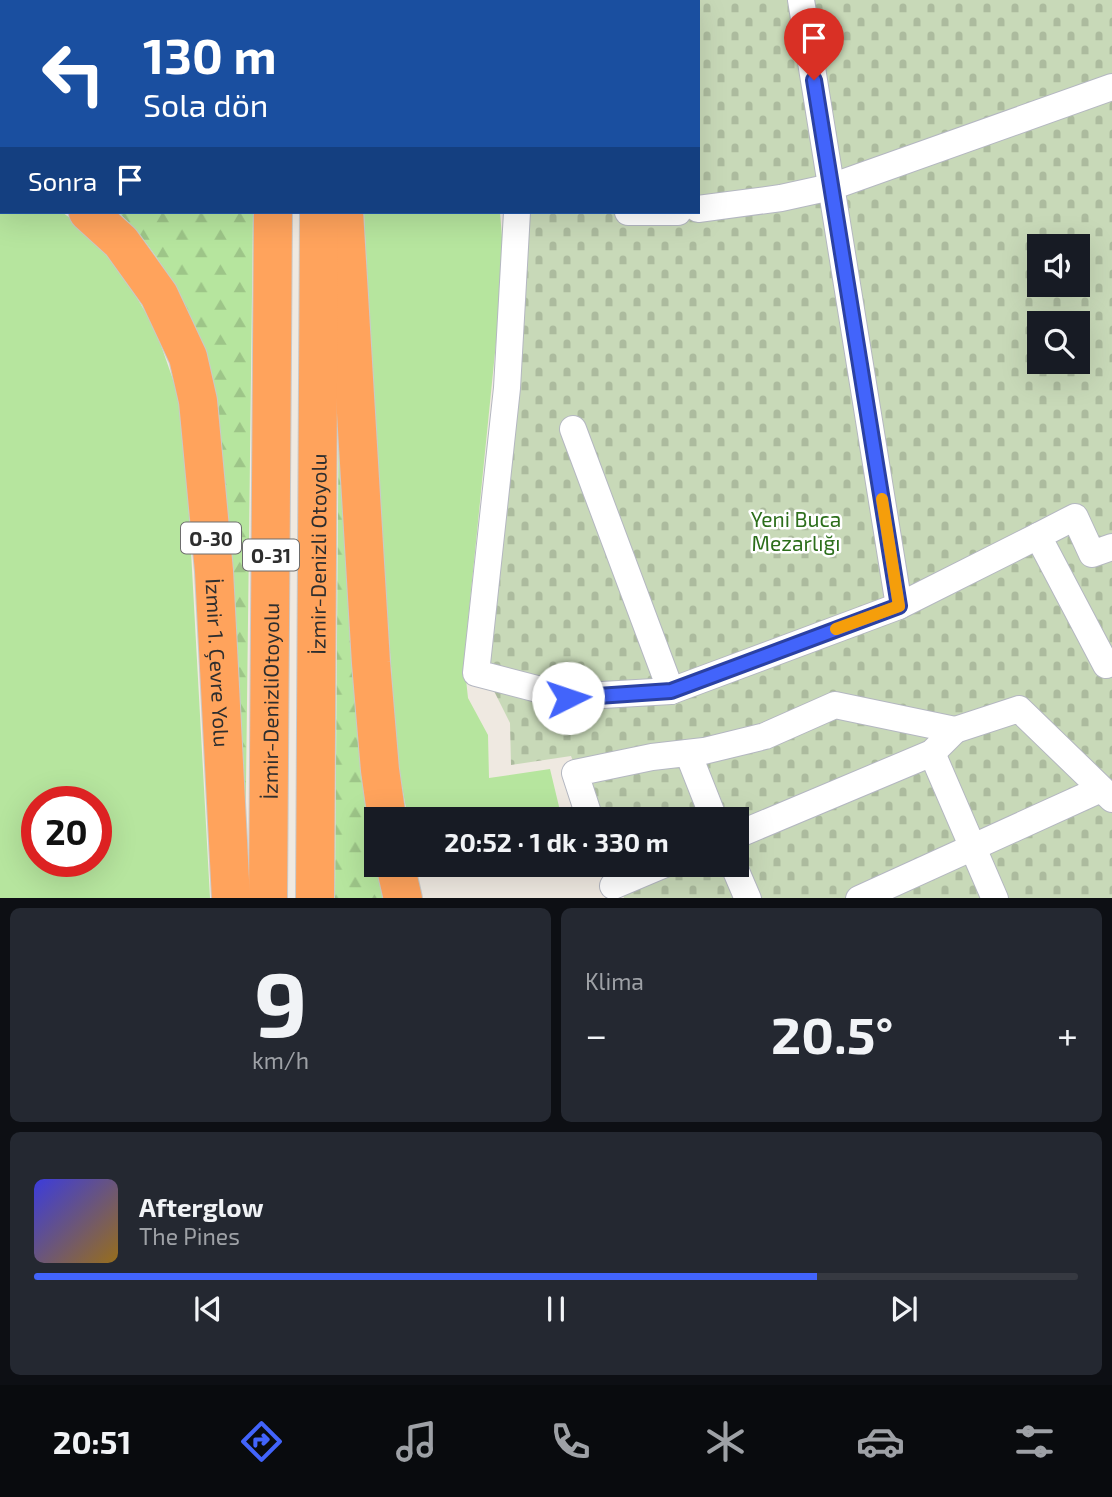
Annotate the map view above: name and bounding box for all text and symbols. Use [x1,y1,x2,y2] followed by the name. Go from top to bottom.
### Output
[784,8,844,80] pin
[795,19,833,57] icon: arrive
[143,25,277,84] text: 130 m
[28,28,119,119] icon: left
[143,85,268,123] text: Sola dön
[111,161,149,199] icon: arrive
[28,165,97,196] text: Sonra
[1027,234,1090,374] map controls
[1027,234,1090,297] button: sound
[1027,311,1090,374] button: search
[304,453,330,655] street label: İzmir-Denizli Otoyolu
[751,506,841,555] park label: Yeni Buca Mezarlığı
[181,523,241,554] road number: O-30
[243,540,299,570] road number: O-31
[202,578,236,748] street label: İzmir 1. Çevre Yolu
[256,603,283,799] street label: İzmir-DenizliOtoyolu
[531,661,605,735] position arrow
[21,786,112,877] speed limit sign: 20
[444,826,669,857] text: 20:52 · 1 dk · 330 m
[254,946,307,1055] text: 9
[585,967,644,995] text: Klima
[771,1002,893,1064] text: 20.5°
[585,1011,607,1057] text: −
[1057,1011,1078,1057] text: +
[252,1046,309,1074] text: km/h
[139,1191,264,1222] text: Afterglow
[139,1222,240,1250] text: The Pines
[189,1290,227,1328] icon: previous
[537,1290,575,1328] icon: pause
[885,1290,923,1328] icon: next
[237,1417,286,1466] icon: directions
[392,1417,441,1466] icon: music
[546,1417,595,1466] icon: phone
[701,1417,750,1466] icon: climate
[856,1417,905,1466] icon: car
[1010,1417,1059,1466] icon: filters
[53,1422,131,1460] text: 20:51

